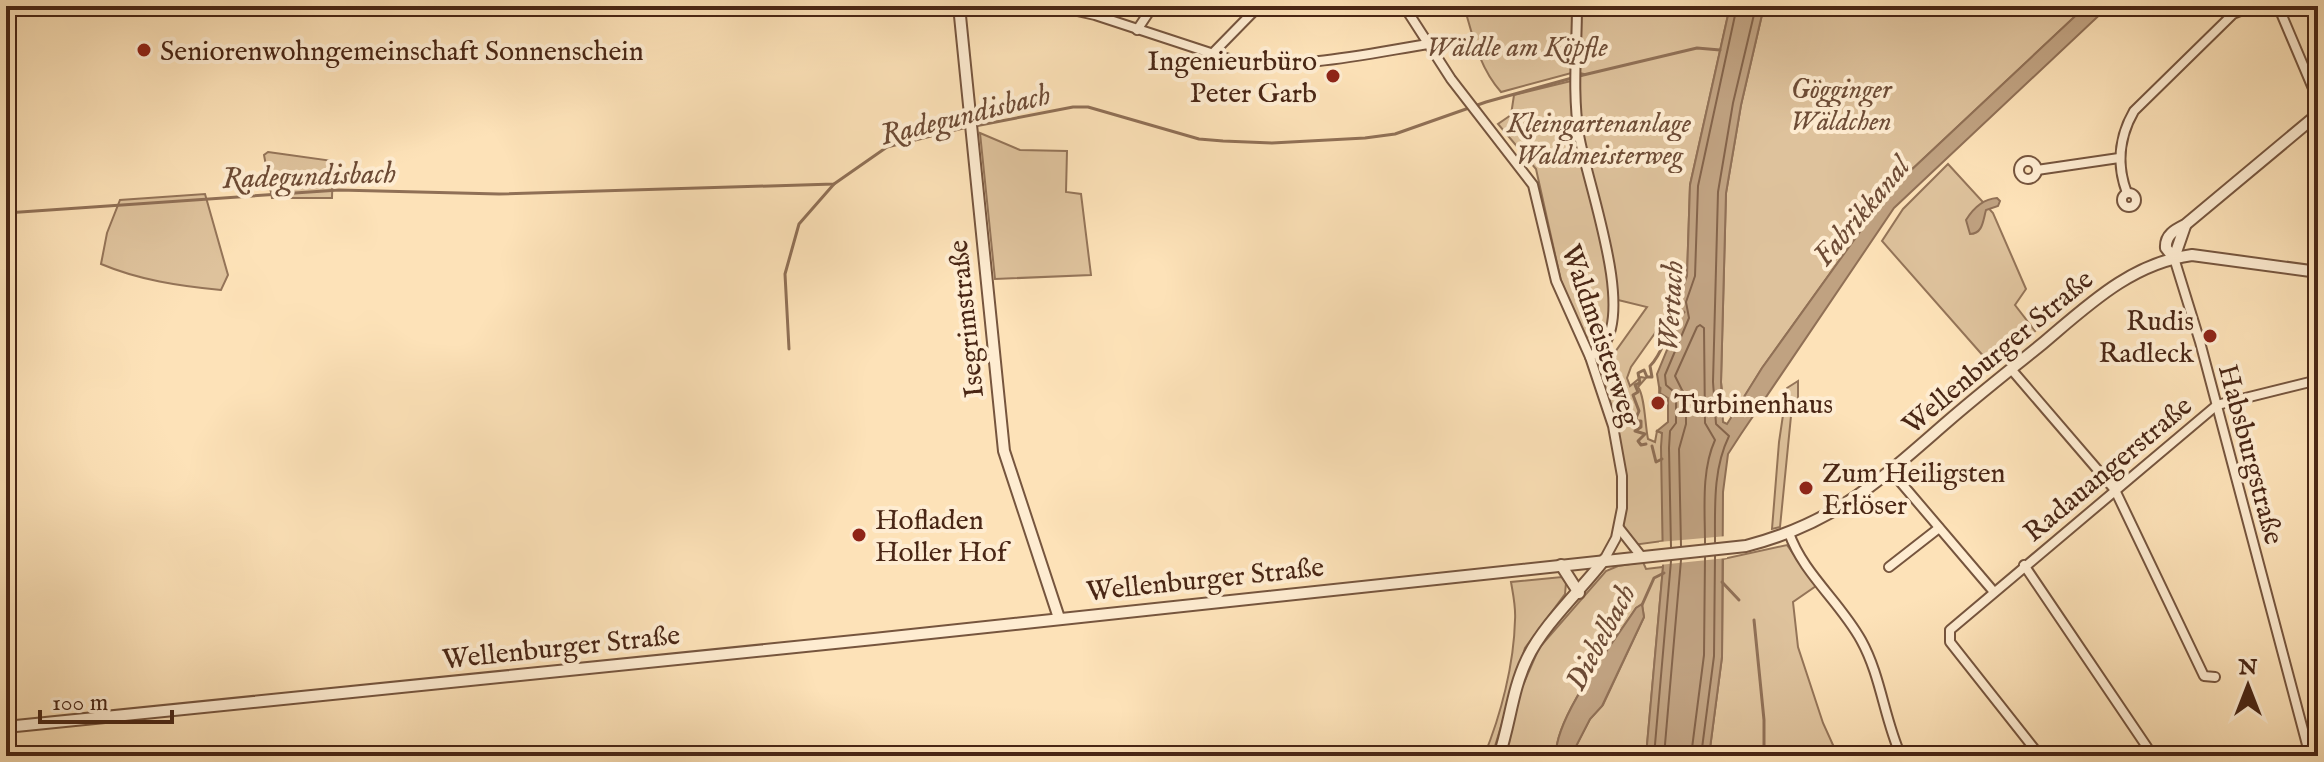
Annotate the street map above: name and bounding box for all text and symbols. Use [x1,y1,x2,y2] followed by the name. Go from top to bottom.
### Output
[1426,31,1608,66] park label: Wäldle am Köpfle
[160,35,644,70] place label: Seniorenwohngemeinschaft Sonnenschein
[135,41,153,59] marker: Seniorenwohngemeinschaft Sonnenschein
[1147,45,1317,112] place label: Ingenieurbüro Peter Garb
[1324,67,1342,85] marker: Ingenieurbüro Peter Garb
[1790,73,1893,140] park label: Gögginger Wäldchen
[876,76,1055,155] water label: Radegundisbach
[1506,107,1692,174] park label: Kleingartenanlage Waldmeisterweg
[1806,147,1921,275] water label: Fabrikkanal
[221,155,397,199] water label: Radegundisbach
[942,238,993,399] street label: Isegrimstraße
[1552,240,1647,432] street label: Waldmeisterweg
[1651,259,1693,352] water label: Wertach
[1896,263,2101,443] street label: Wellenburger Straße
[2098,305,2195,372] place label: Rudis Radleck
[2201,327,2219,345] marker: Rudis Radleck
[2209,361,2290,549] street label: Habsburgstraße
[1674,388,1833,423] place label: Turbinenhaus
[2017,389,2200,551] street label: Radauangerstraße
[1649,394,1667,412] marker: Turbinenhaus
[1822,457,2006,524] place label: Zum Heiligsten Erlöser
[1797,479,1815,497] marker: Zum Heiligsten Erlöser
[875,504,1012,571] place label: Hofladen Holler Hof
[850,526,868,544] marker: Hofladen Holler Hof
[1085,551,1326,610] street label: Wellenburger Straße
[1558,578,1646,698] water label: Diebelbach
[441,619,682,678] street label: Wellenburger Straße
[2208,646,2288,726] north arrow
[2237,654,2258,682] text: N
[40,674,172,724] scale bar
[52,688,108,719] text: 100 m

